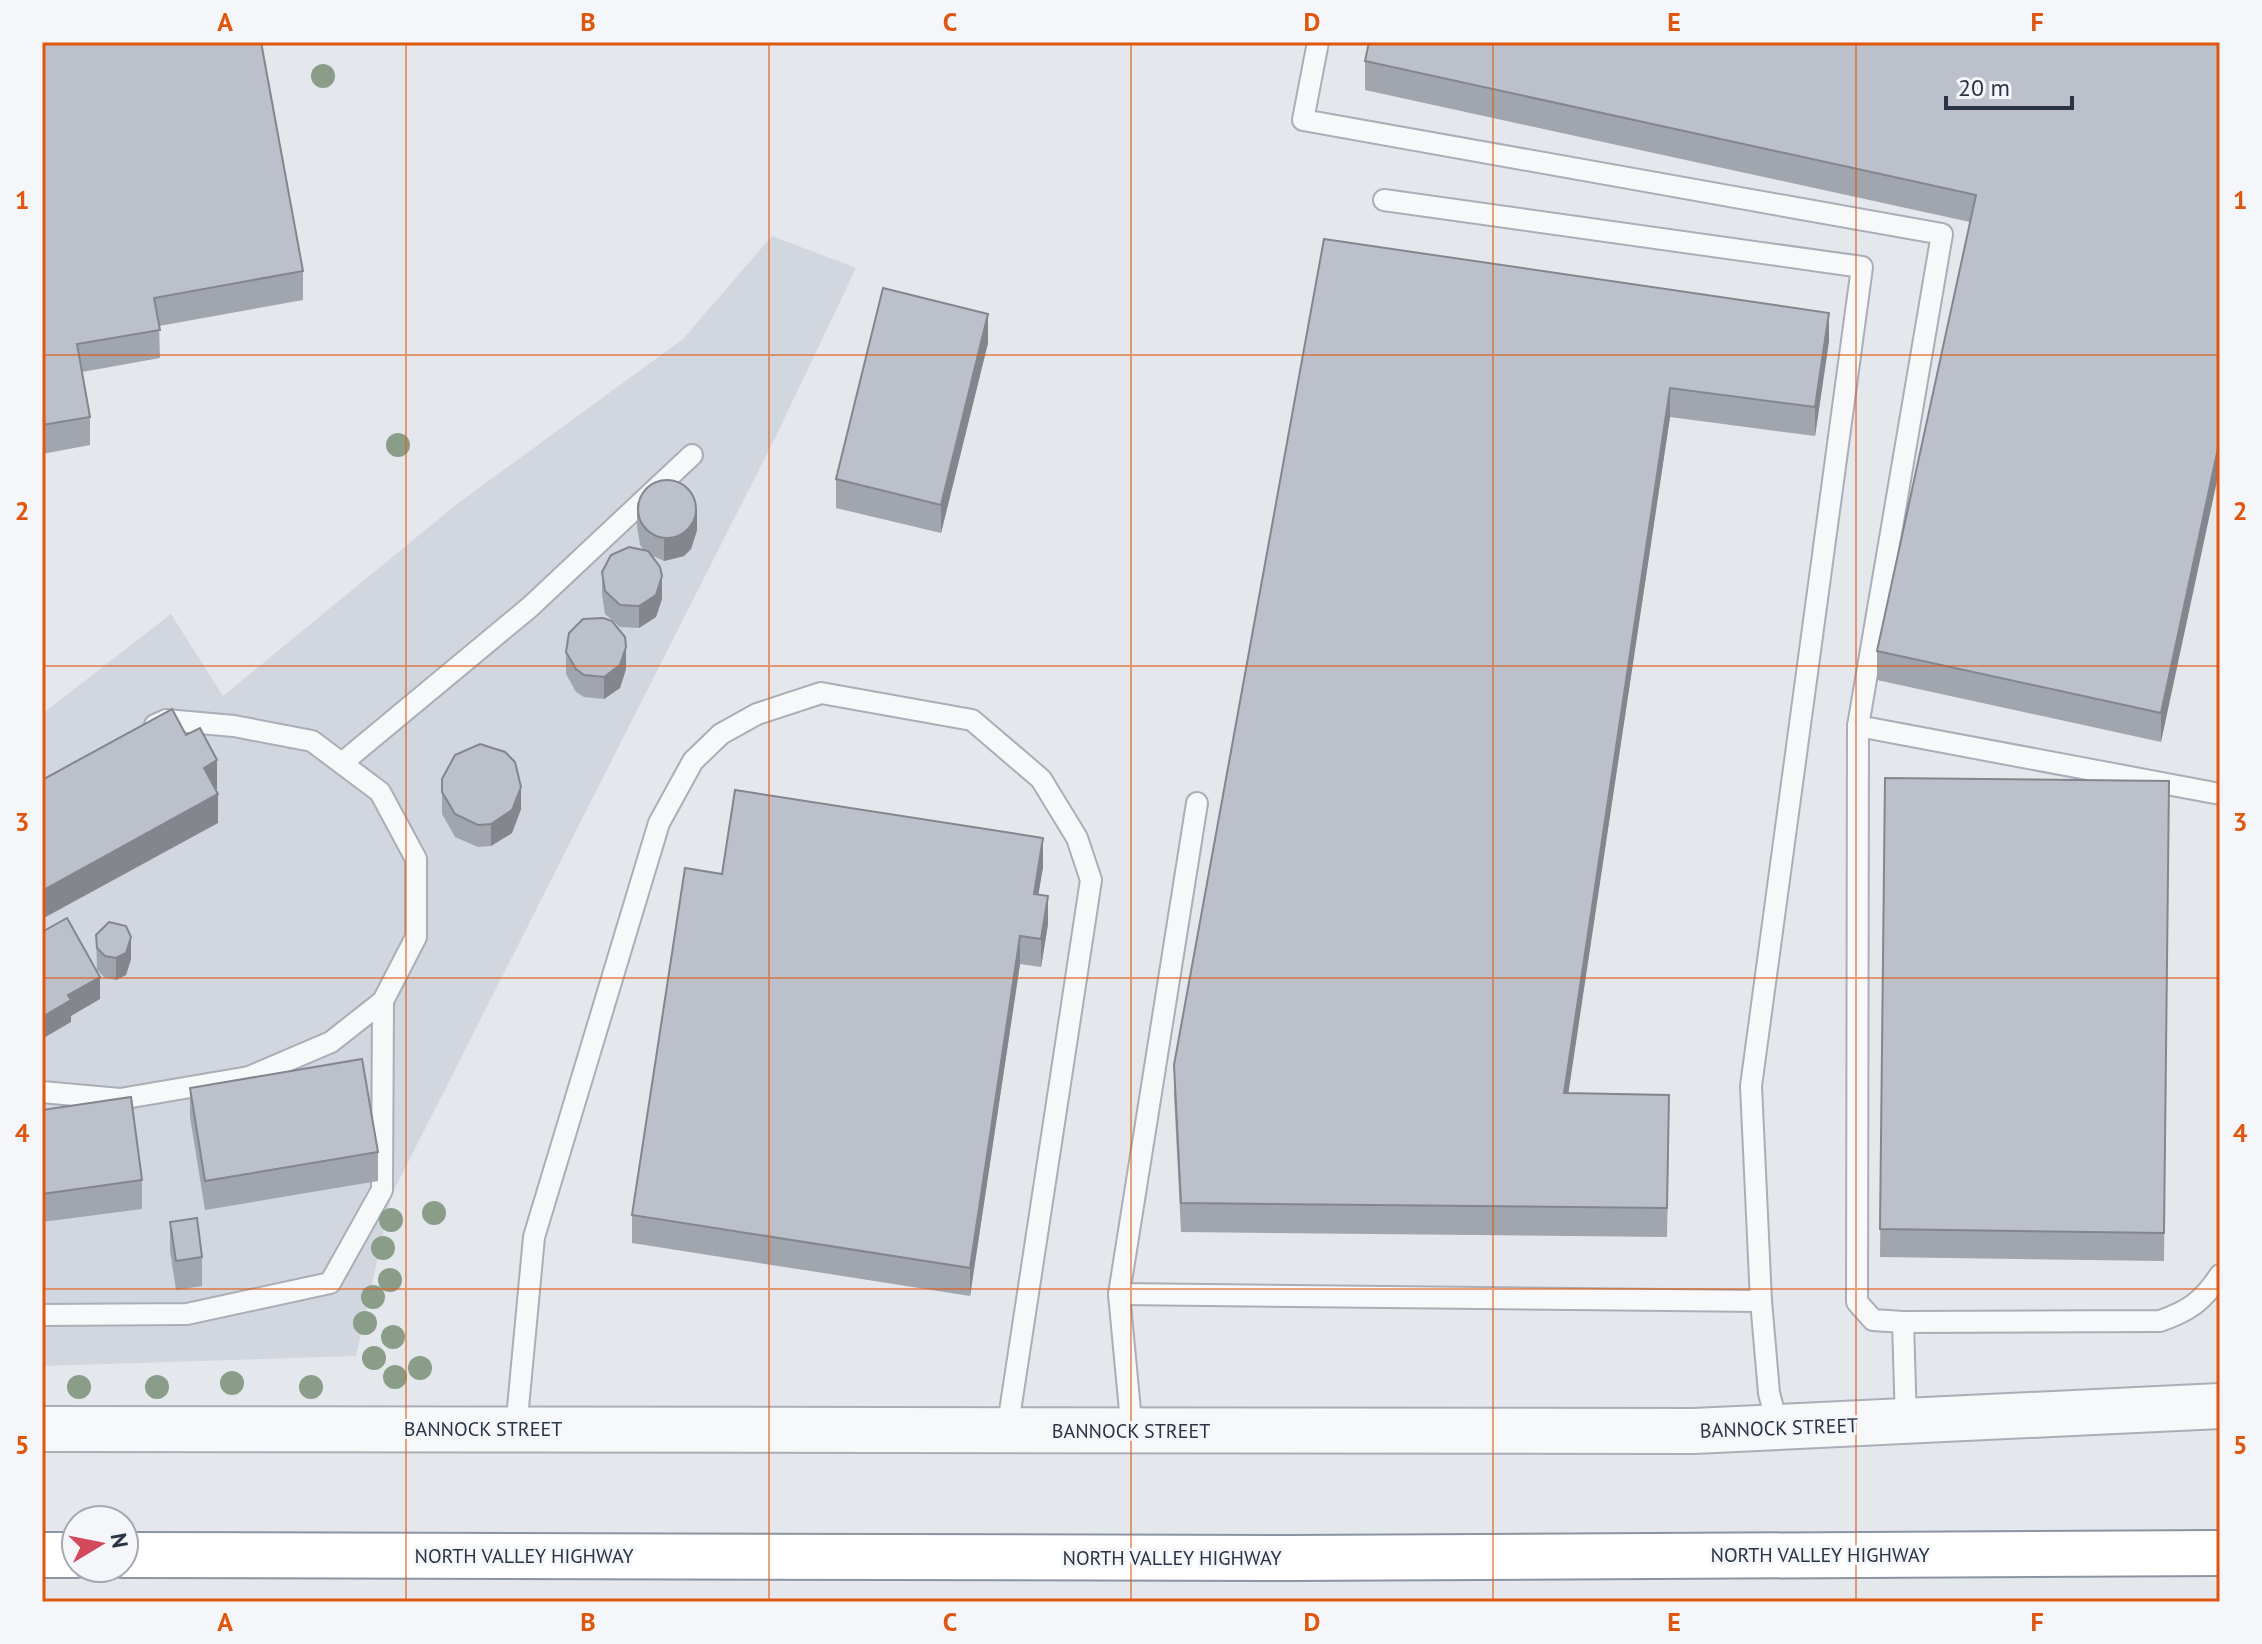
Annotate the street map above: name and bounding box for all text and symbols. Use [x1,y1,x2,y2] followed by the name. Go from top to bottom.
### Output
[217,5,233,38] text: A
[580,5,596,38] text: B
[943,5,957,38] text: C
[1304,5,1320,38] text: D
[1667,5,1681,38] text: E
[2030,5,2044,38] text: F
[1946,60,2072,110] scale bar
[1958,72,2010,103] text: 20 m
[15,183,29,216] text: 1
[2233,183,2247,216] text: 1
[15,494,29,527] text: 2
[2233,494,2247,527] text: 2
[15,805,29,838] text: 3
[2233,805,2247,838] text: 3
[15,1116,30,1149] text: 4
[2233,1116,2248,1149] text: 4
[1699,1412,1859,1444] street label: BANNOCK STREET
[404,1416,562,1442] street label: BANNOCK STREET
[1052,1418,1210,1444] street label: BANNOCK STREET
[15,1428,29,1461] text: 5
[2233,1428,2247,1461] text: 5
[60,1504,140,1584] north arrow
[105,1531,135,1550] text: N
[1710,1542,1930,1568] street label: NORTH VALLEY HIGHWAY
[414,1543,634,1569] street label: NORTH VALLEY HIGHWAY
[1062,1545,1282,1571] street label: NORTH VALLEY HIGHWAY
[217,1605,233,1638] text: A
[580,1605,596,1638] text: B
[943,1605,957,1638] text: C
[1304,1605,1320,1638] text: D
[1667,1605,1681,1638] text: E
[2030,1605,2044,1638] text: F

